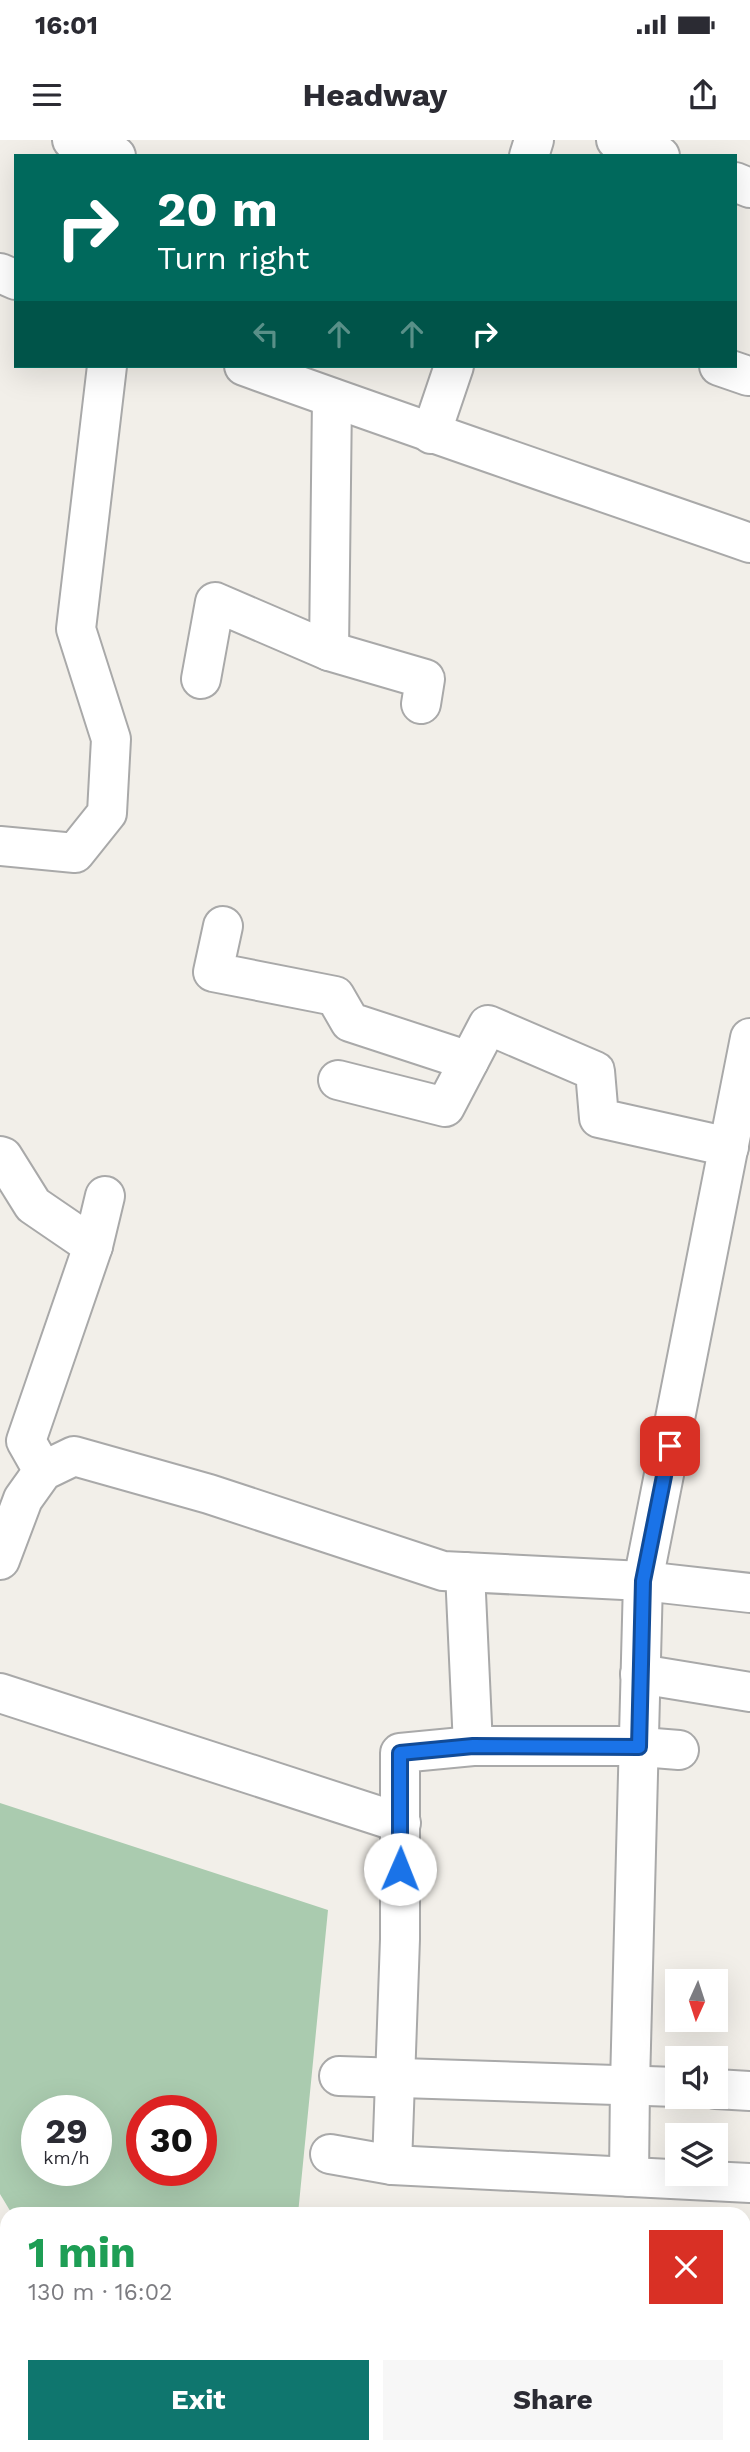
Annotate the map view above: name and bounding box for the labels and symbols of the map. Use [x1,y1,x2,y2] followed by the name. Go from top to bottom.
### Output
[640,1416,700,1476] pin
[363,1832,437,1906] position arrow
[665,1969,728,2032] north arrow
[126,2095,217,2186] speed limit sign: 30

